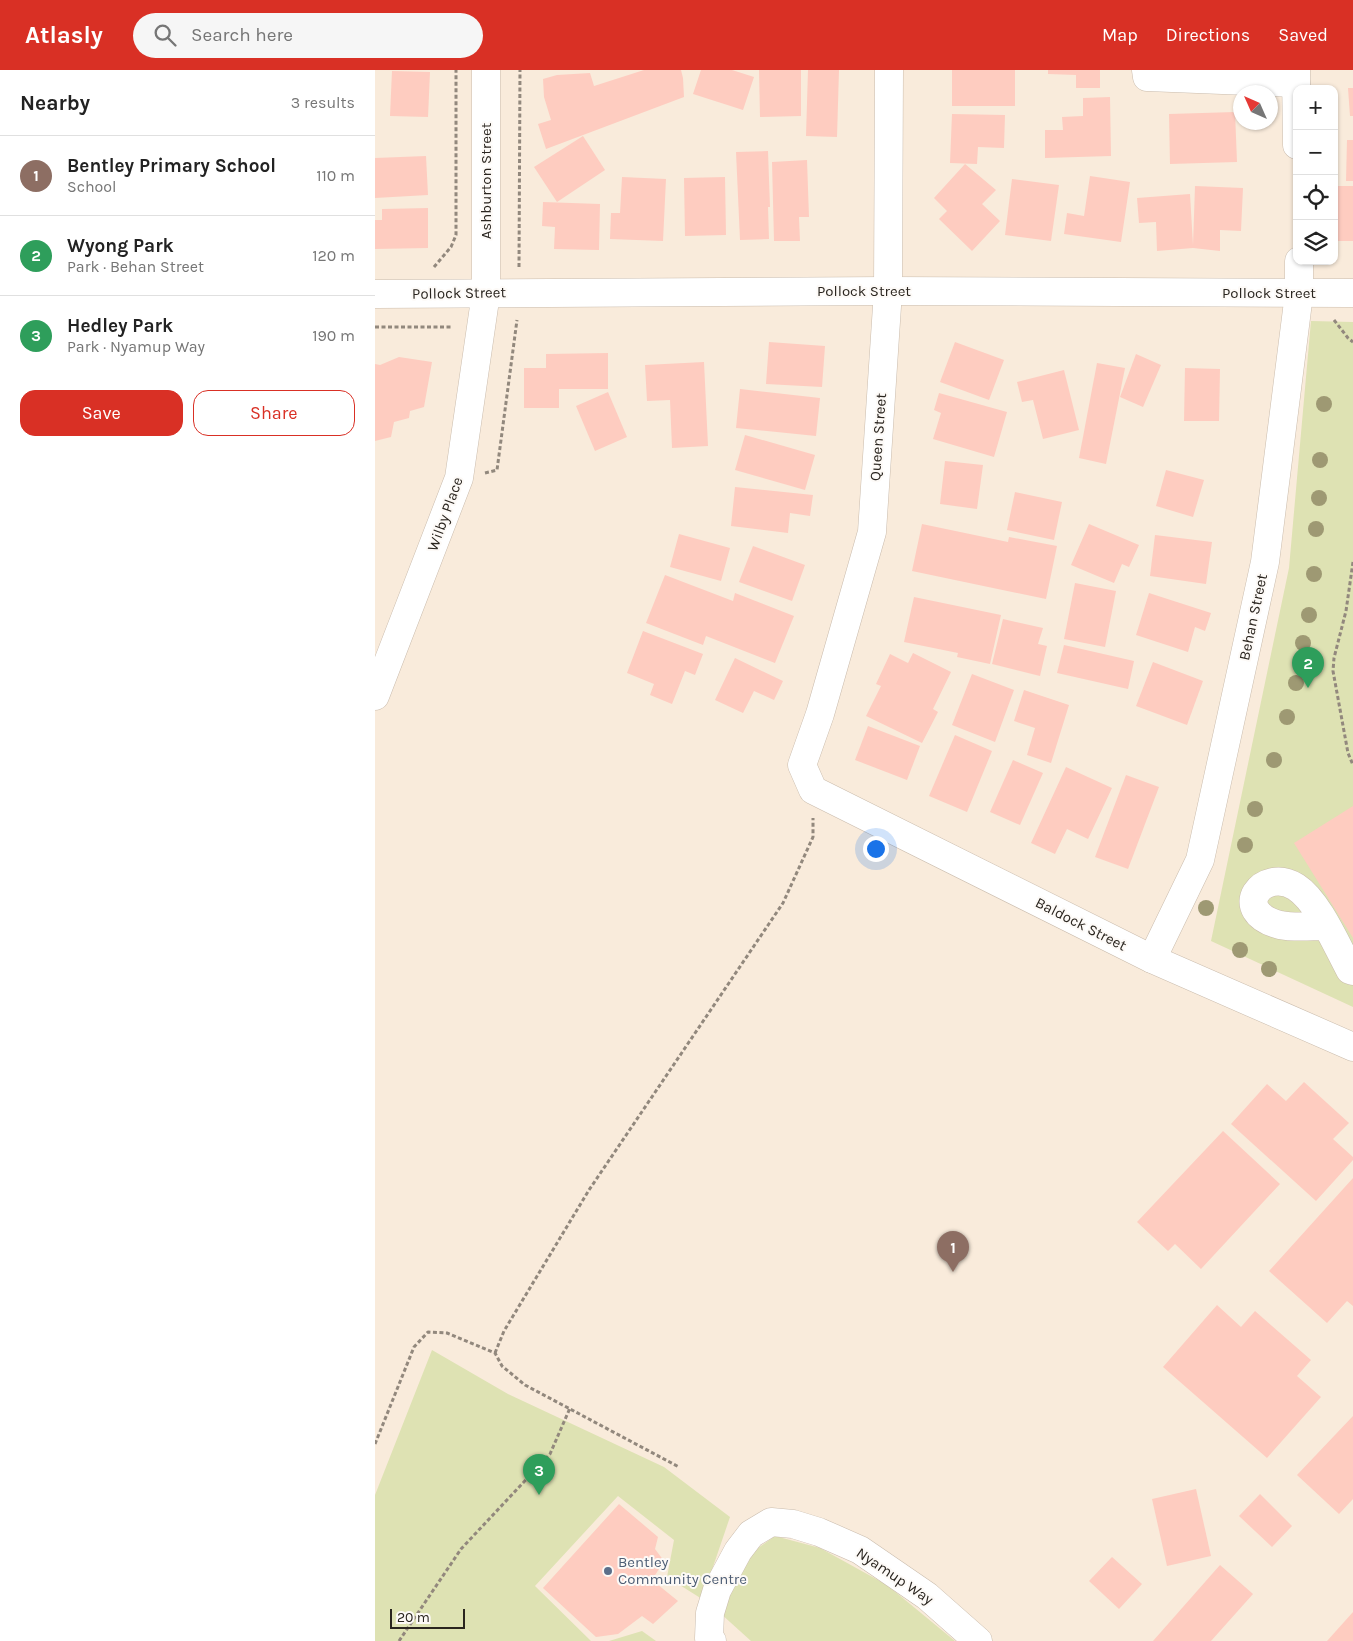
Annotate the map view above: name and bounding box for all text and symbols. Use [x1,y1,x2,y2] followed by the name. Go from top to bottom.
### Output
[133,13,483,58] search box
[25,21,103,49] text: Atlasly
[151,21,179,49] icon: search
[191,24,293,46] text: Search here
[1102,24,1138,46] text: Map
[1166,24,1250,46] text: Directions
[1278,24,1328,46] text: Saved
[1233,85,1278,130] north arrow
[1293,85,1338,265] map controls
[1293,85,1338,130] button: +
[20,91,90,115] text: Nearby
[291,93,355,112] text: 3 results
[477,122,495,239] street label: Ashburton Street
[1293,130,1338,175] button: −
[67,155,276,177] text: Bentley Primary School
[33,166,39,185] text: 1
[316,166,355,185] text: 110 m
[1293,175,1338,220] button: locate
[67,177,117,196] text: School
[1293,220,1338,265] button: layers
[67,235,174,257] text: Wyong Park
[31,246,41,265] text: 2
[312,246,355,265] text: 120 m
[67,257,204,276] text: Park · Behan Street
[817,282,911,300] street label: Pollock Street
[412,283,507,303] street label: Pollock Street
[1222,284,1316,302] street label: Pollock Street
[67,315,173,337] text: Hedley Park
[31,326,41,345] text: 3
[312,326,355,345] text: 190 m
[67,337,205,356] text: Park · Nyamup Way
[20,390,183,436] button: Save
[193,390,355,436] button: Share
[866,392,890,482] street label: Queen Street
[423,474,467,554] street label: Wilby Place
[1235,572,1271,662] street label: Behan Street
[1292,647,1324,688] pin: 2
[863,836,889,862] your location
[1032,893,1130,955] street label: Baldock Street
[937,1231,969,1272] pin: 1
[523,1454,555,1495] pin: 3
[853,1544,937,1608] street label: Nyamup Way
[618,1553,747,1588] place label: Bentley Community Centre
[602,1565,614,1577] marker: Bentley Community Centre
[390,1606,465,1629] scale bar
[397,1609,430,1626] text: 20 m

